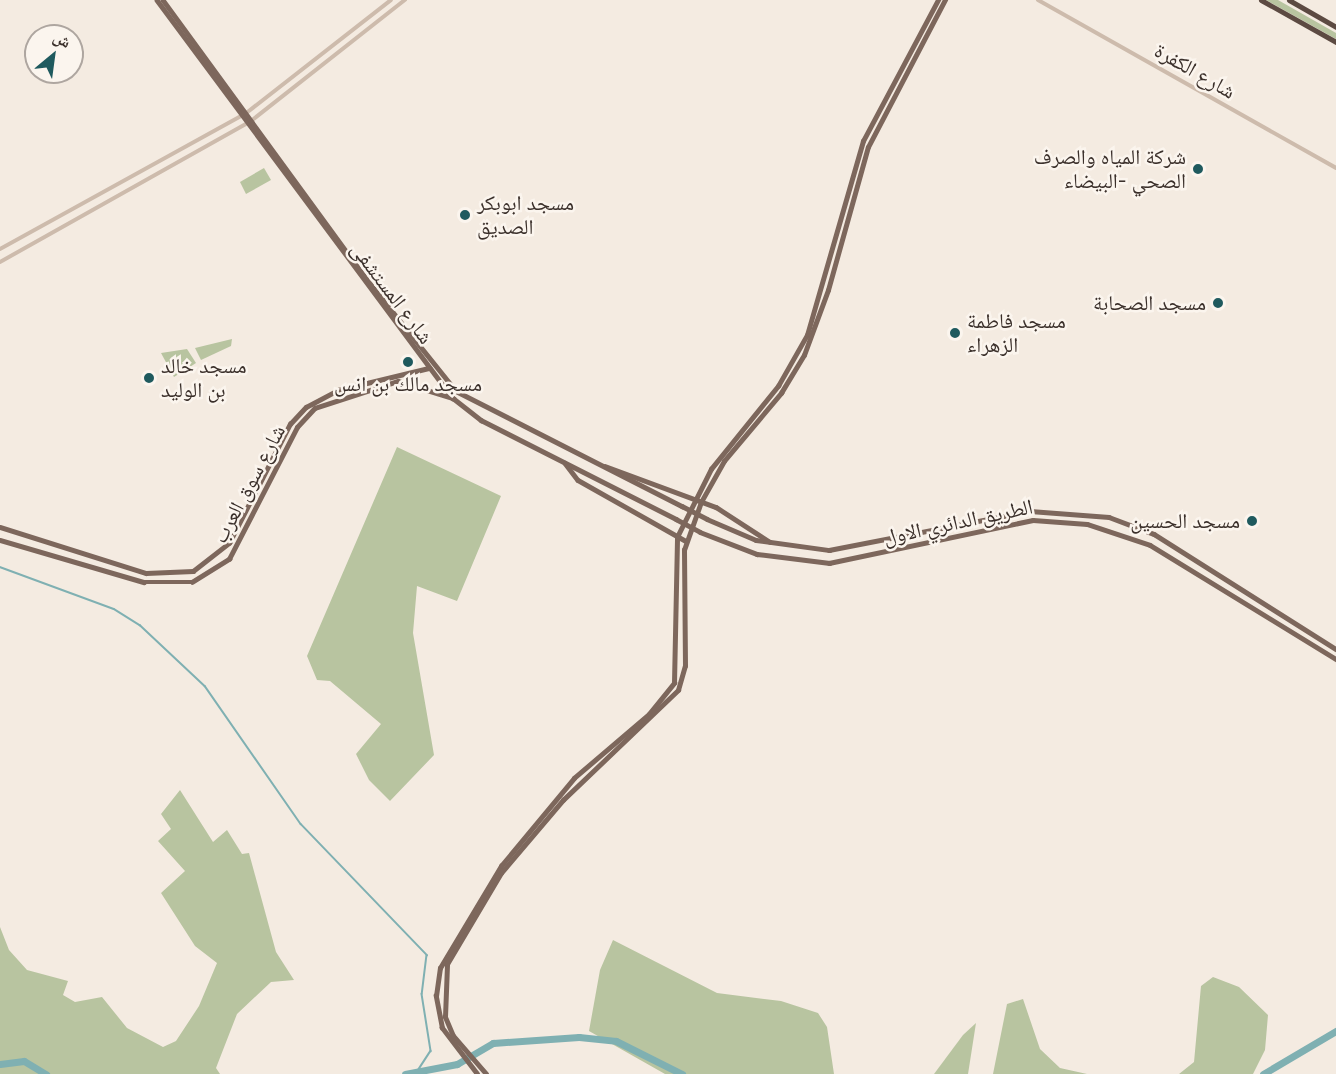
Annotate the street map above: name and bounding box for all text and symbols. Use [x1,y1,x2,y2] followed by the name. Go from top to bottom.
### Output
[24,24,84,84] north arrow
[50,27,74,52] text: ش
[1150,38,1240,104] street label: شارع الكفرة
[1034,144,1186,194] place label: شركة المياه والصرف الصحي -البيضاء
[1191,162,1205,176] marker: شركة المياه والصرف الصحي -البيضاء
[477,190,574,240] place label: مسجد ابوبكر الصديق
[458,208,472,222] marker: مسجد ابوبكر الصديق
[345,237,439,349] street label: شارع المستشفى
[1093,290,1206,316] place label: مسجد الصحابة
[1211,296,1225,310] marker: مسجد الصحابة
[967,308,1066,358] place label: مسجد فاطمة الزهراء
[948,326,962,340] marker: مسجد فاطمة الزهراء
[161,353,247,403] place label: مسجد خالد بن الوليد
[401,355,415,369] marker: مسجد مالك بن انس
[142,371,156,385] marker: مسجد خالد بن الوليد
[334,371,482,397] place label: مسجد مالك بن انس
[207,421,291,547] street label: شارع سوق العرب
[881,494,1035,550] street label: الطريق الدائري الاول
[1130,508,1240,534] place label: مسجد الحسين
[1245,514,1259,528] marker: مسجد الحسين

